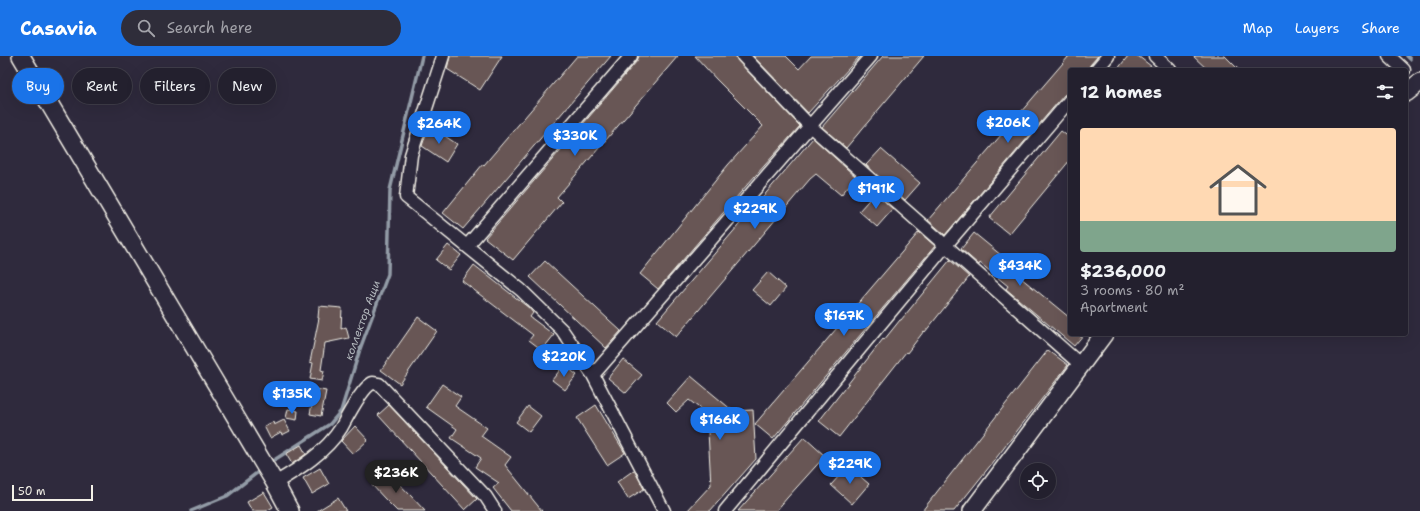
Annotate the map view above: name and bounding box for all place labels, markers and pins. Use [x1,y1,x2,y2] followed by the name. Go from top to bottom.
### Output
[980,110,1036,144] pin: $206K
[411,111,467,145] pin: $264K
[547,123,603,157] pin: $330K
[848,176,904,210] pin: $191K
[727,196,783,230] pin: $229K
[992,253,1048,287] pin: $434K
[816,303,872,337] pin: $167K
[536,344,592,378] pin: $220K
[264,381,320,415] pin: $135K
[692,407,748,441] pin: $166K
[822,451,878,485] pin: $229K
[368,460,424,494] pin: $236K

